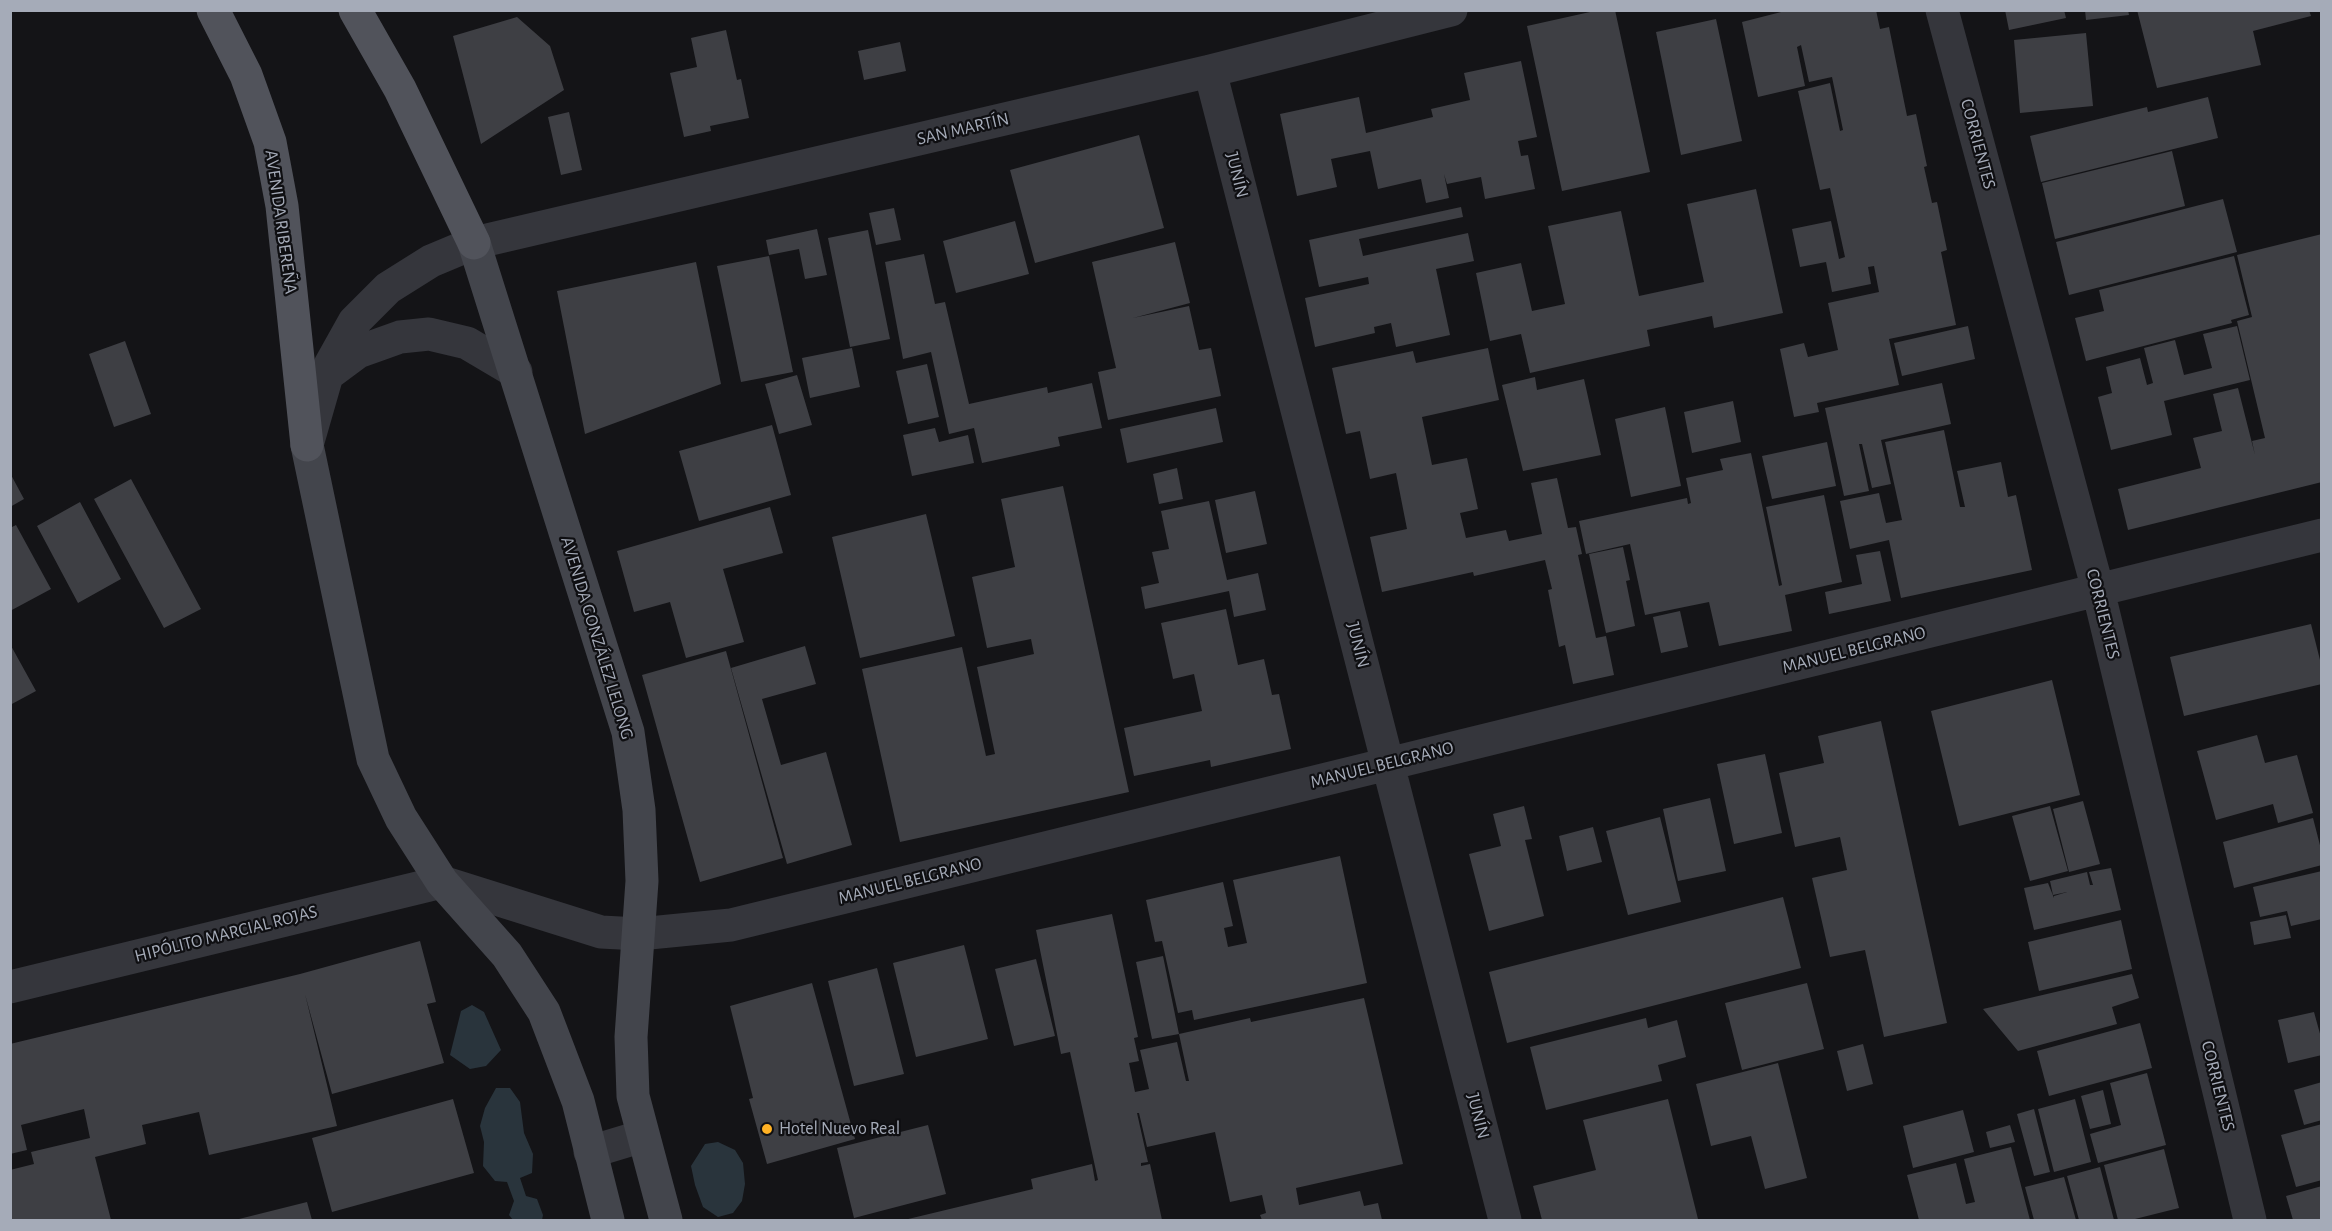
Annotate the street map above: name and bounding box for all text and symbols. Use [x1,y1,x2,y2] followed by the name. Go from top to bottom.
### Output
[1956,97,2000,191] street label: CORRIENTES
[915,108,1011,150] street label: SAN MARTÍN
[260,149,302,295] street label: AVENIDA RIBEREÑA
[1221,150,1253,200] street label: JUNÍN
[556,534,638,742] street label: AVENIDA GONZÁLEZ LELONG
[2081,567,2125,661] street label: CORRIENTES
[1342,620,1374,670] street label: JUNÍN
[1780,622,1928,678] street label: MANUEL BELGRANO
[1308,737,1456,793] street label: MANUEL BELGRANO
[836,853,984,909] street label: MANUEL BELGRANO
[132,901,320,967] street label: HIPÓLITO MARCIAL ROJAS
[2196,1039,2240,1133] street label: CORRIENTES
[1462,1091,1494,1141] street label: JUNÍN
[779,1118,900,1140] place label: Hotel Nuevo Real
[760,1122,774,1136] marker: Hotel Nuevo Real

